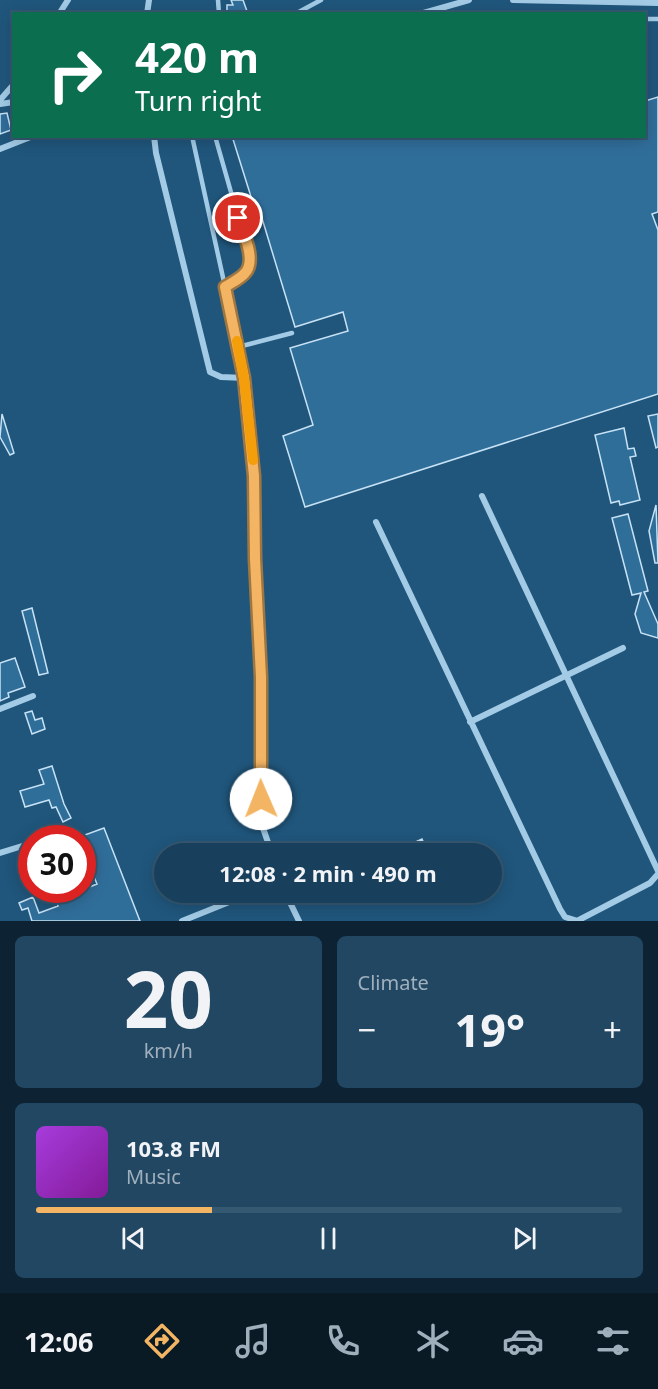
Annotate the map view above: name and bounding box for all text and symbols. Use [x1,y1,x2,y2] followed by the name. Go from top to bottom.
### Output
[135,28,259,85] text: 420 m
[36,36,114,114] icon: right
[135,82,261,119] text: Turn right
[212,192,263,243] pin
[221,201,254,234] icon: arrive
[229,767,293,831] position arrow
[18,825,96,903] speed limit sign: 30
[219,858,437,888] text: 12:08 · 2 min · 490 m
[124,945,213,1051] text: 20
[358,969,429,996] text: Climate
[454,999,525,1060] text: 19°
[358,1007,376,1052] text: −
[603,1007,622,1052] text: +
[144,1037,193,1064] text: km/h
[126,1133,221,1163] text: 103.8 FM
[126,1163,181,1190] text: Music
[117,1222,150,1255] icon: previous
[312,1222,345,1255] icon: pause
[508,1222,541,1255] icon: next
[141,1320,183,1362] icon: directions
[232,1320,274,1362] icon: music
[322,1320,364,1362] icon: phone
[412,1320,454,1362] icon: climate
[502,1320,544,1362] icon: car
[592,1320,634,1362] icon: filters
[24,1323,93,1360] text: 12:06

